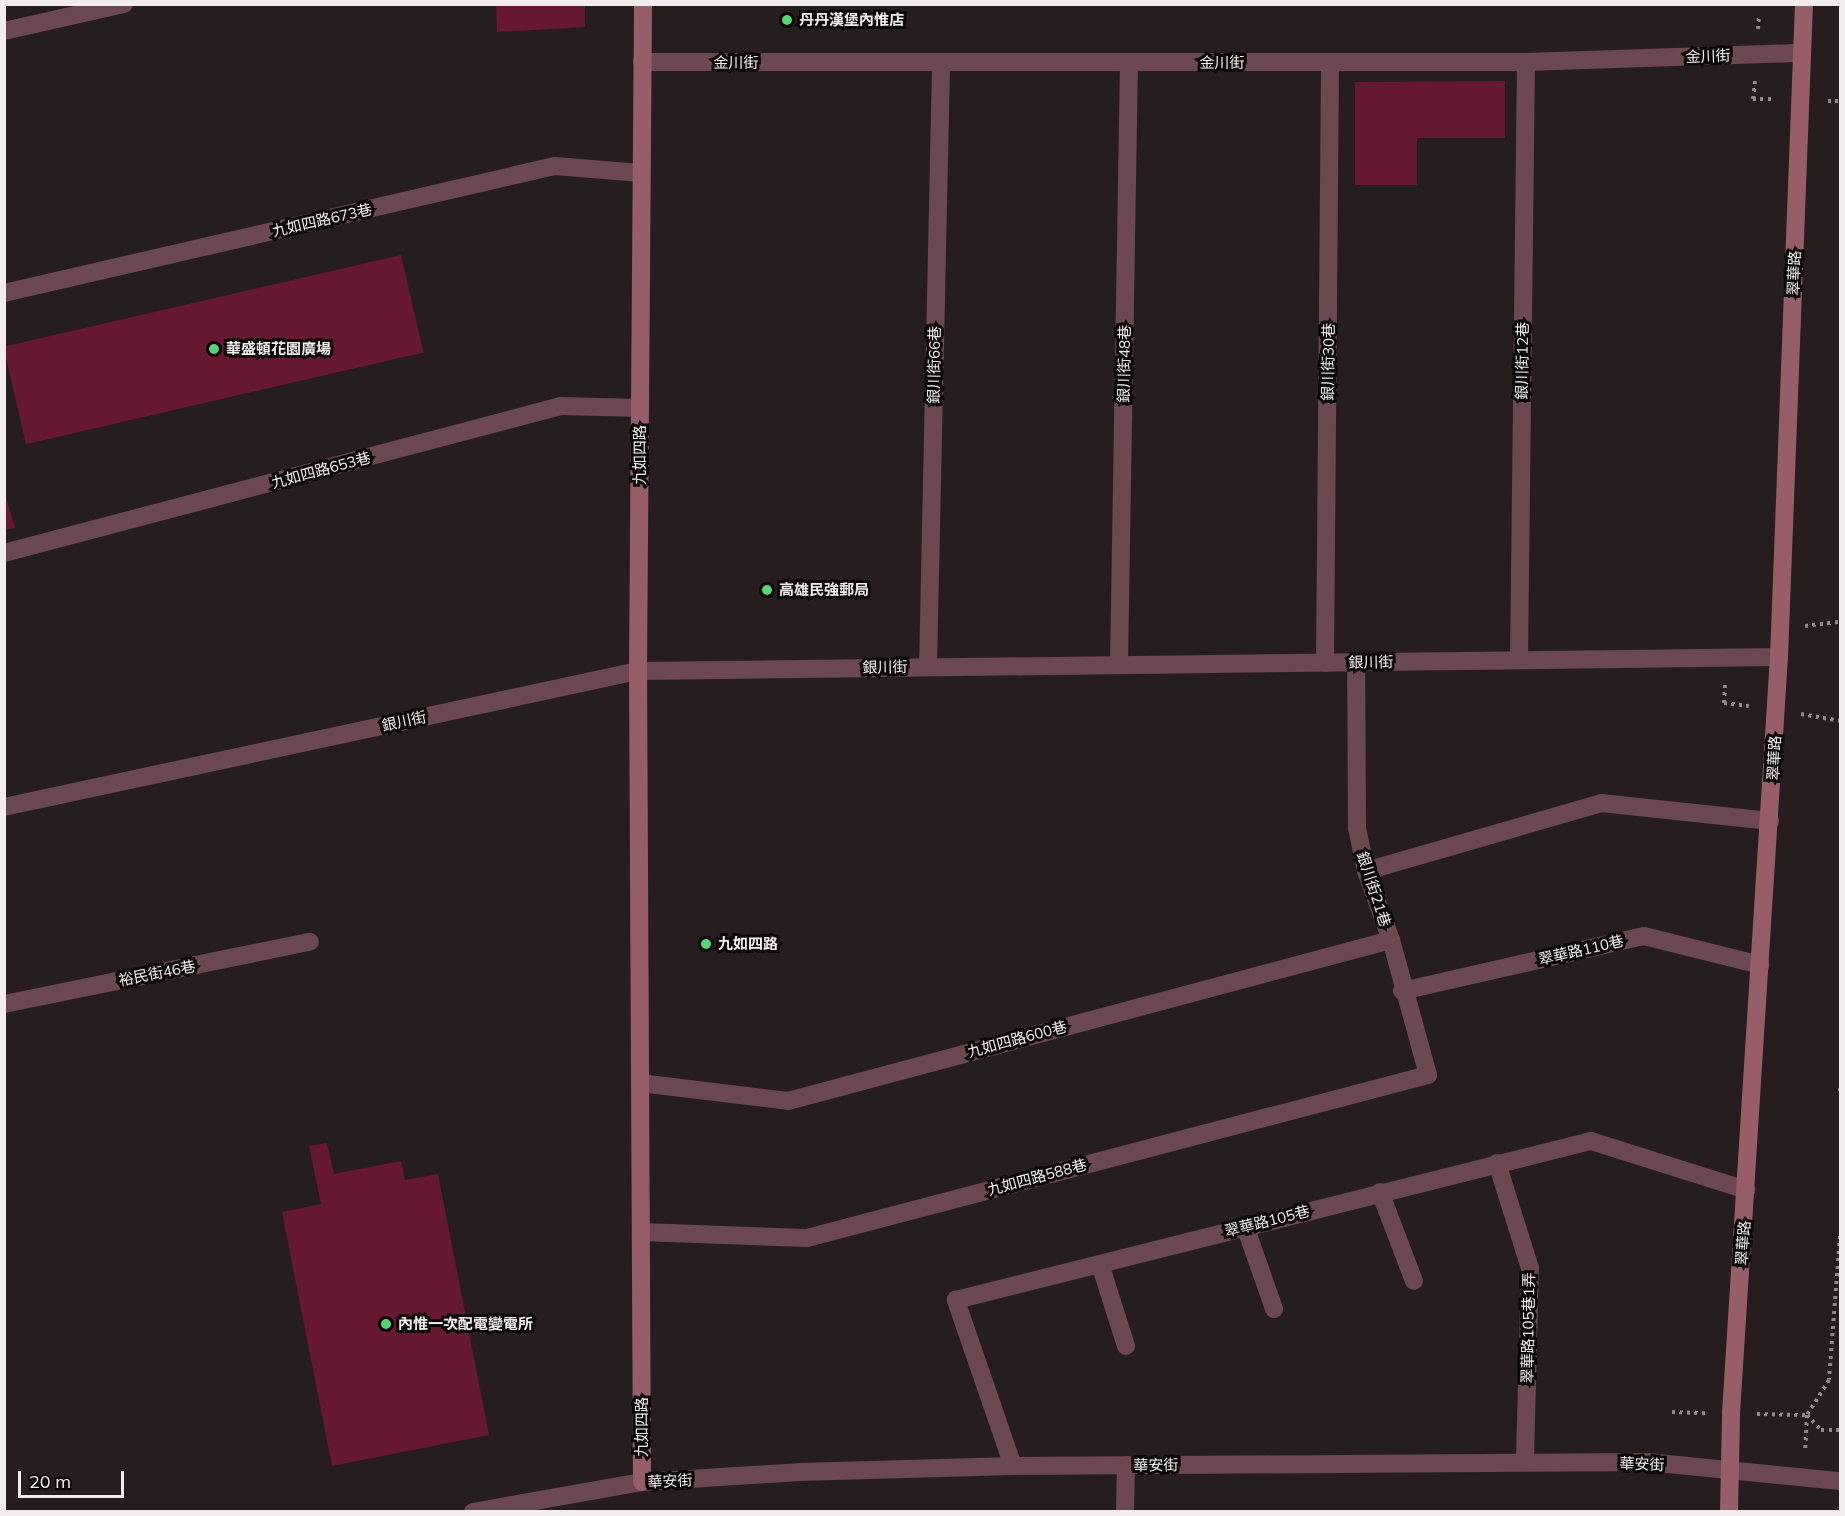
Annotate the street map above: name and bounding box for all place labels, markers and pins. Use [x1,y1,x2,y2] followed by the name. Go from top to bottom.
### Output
[799,11,904,29] place label: 丹丹漢堡內惟店
[780,13,794,27] marker: 丹丹漢堡內惟店
[226,340,331,358] place label: 華盛頓花園廣場
[207,342,221,356] marker: 華盛頓花園廣場
[779,581,869,599] place label: 高雄民強郵局
[760,583,774,597] marker: 高雄民強郵局
[718,935,778,953] place label: 九如四路
[699,937,713,951] marker: 九如四路
[398,1315,533,1333] place label: 內惟一次配電變電所
[379,1317,393,1331] marker: 內惟一次配電變電所

